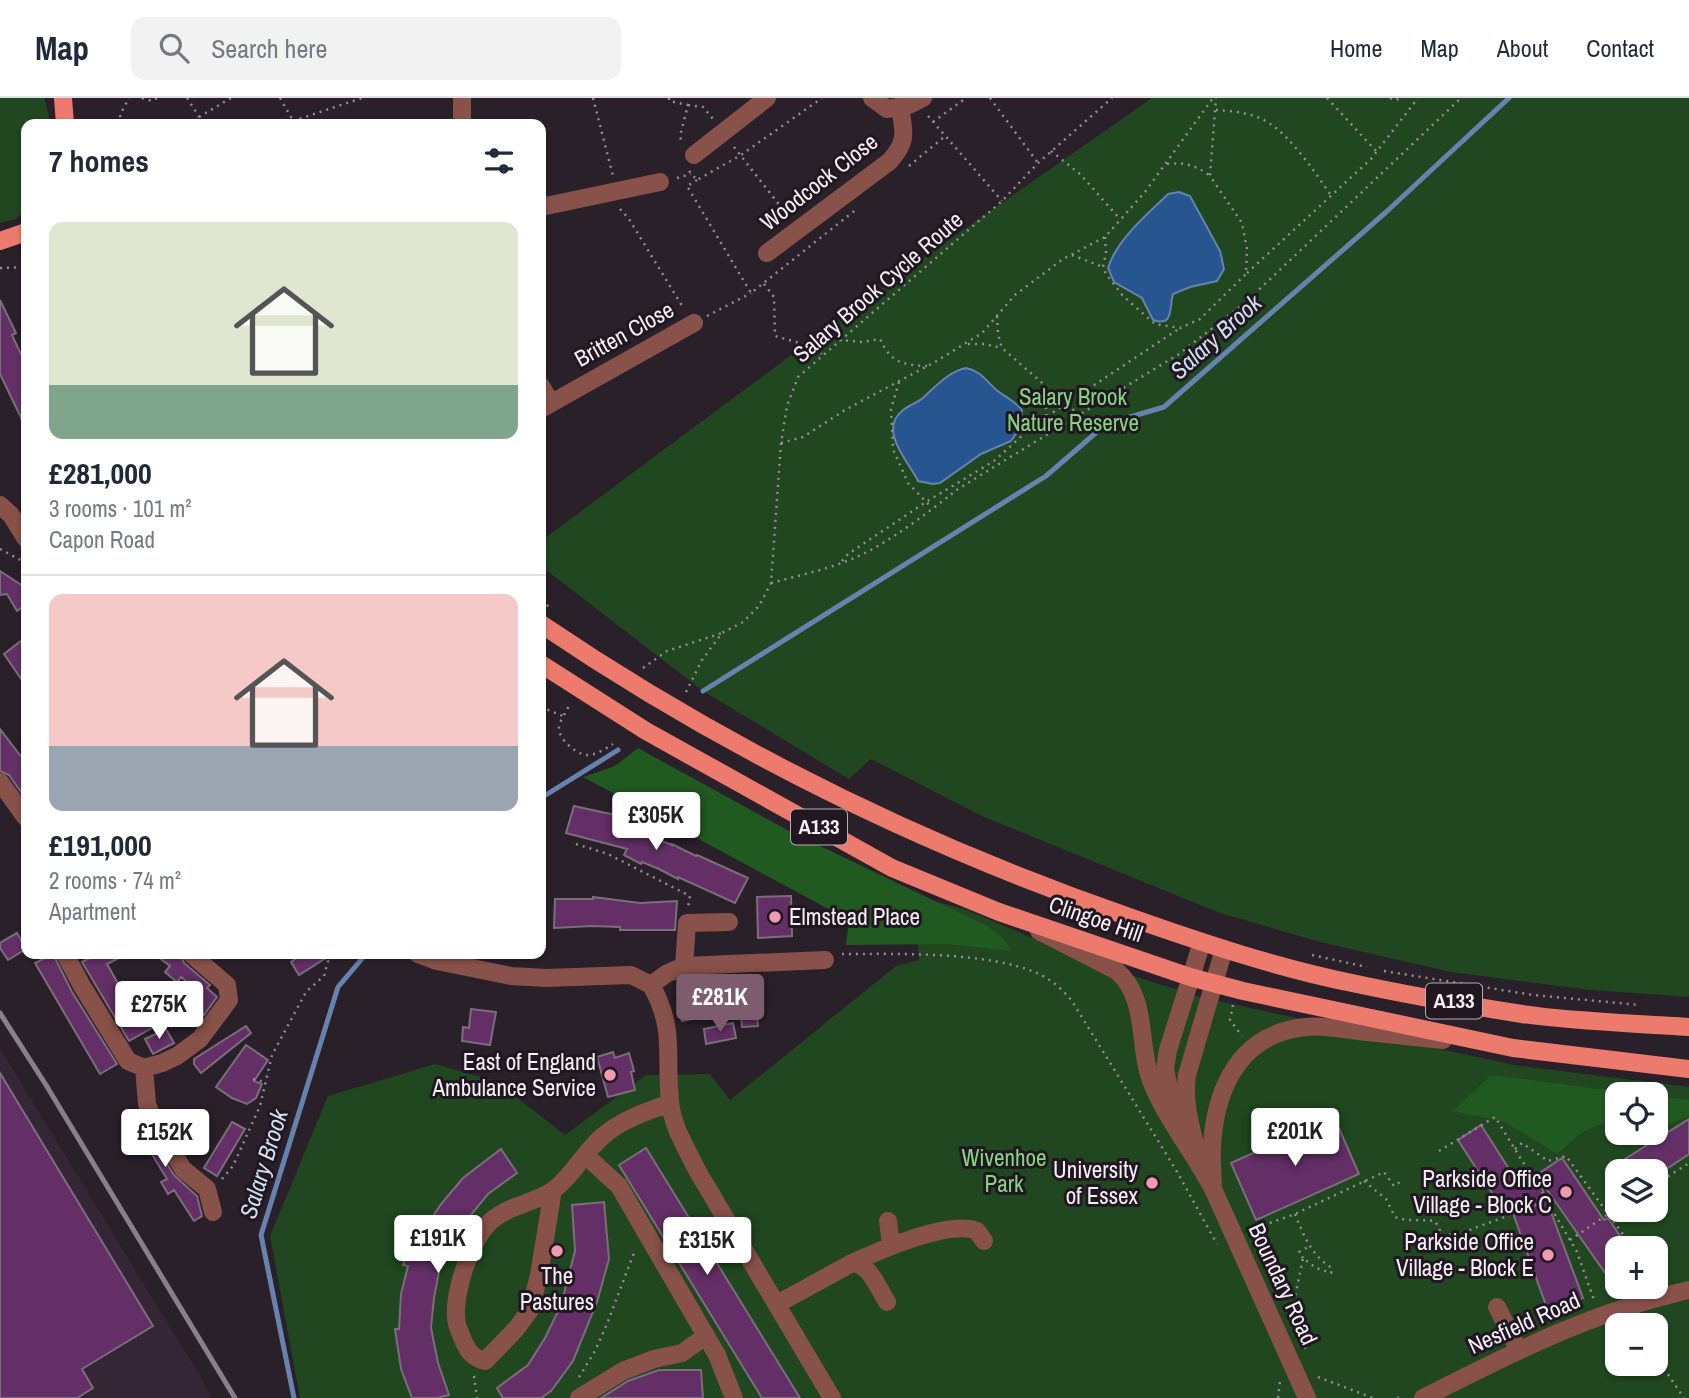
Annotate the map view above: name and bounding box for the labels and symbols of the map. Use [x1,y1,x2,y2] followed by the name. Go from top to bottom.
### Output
[754,126,884,237] street label: Woodcock Close
[786,204,969,369] street label: Salary Brook Cycle Route
[1163,286,1269,386] water label: Salary Brook
[569,294,679,374] street label: Britten Close
[1007,381,1139,438] park label: Salary Brook Nature Reserve
[607,792,705,852] pin: £305K
[791,810,847,844] road number: A133
[1045,888,1147,949] street label: Clingoe Hill
[789,901,920,932] place label: Elmstead Place
[767,909,783,925] marker: Elmstead Place
[671,974,769,1034] pin: £281K
[110,982,208,1041] pin: £275K
[1426,984,1482,1018] road number: A133
[431,1046,596,1103] place label: East of England Ambulance Service
[602,1067,618,1083] marker: East of England Ambulance Service
[231,1104,295,1222] water label: Salary Brook
[1246,1108,1344,1168] pin: £201K
[116,1110,214,1169] pin: £152K
[962,1142,1046,1199] park label: Wivenhoe Park
[1053,1154,1139,1211] place label: University of Essex
[1413,1163,1552,1220] place label: Parkside Office Village - Block C
[1144,1175,1160,1191] marker: University of Essex
[1558,1184,1574,1200] marker: Parkside Office Village - Block C
[389,1216,487,1275] pin: £191K
[658,1218,756,1277] pin: £315K
[1242,1218,1325,1350] street label: Boundary Road
[1396,1226,1534,1283] place label: Parkside Office Village - Block E
[549,1243,565,1259] marker: The Pastures
[1540,1247,1556,1263] marker: Parkside Office Village - Block E
[520,1260,594,1317] place label: The Pastures
[1463,1284,1585,1361] street label: Nesfield Road

